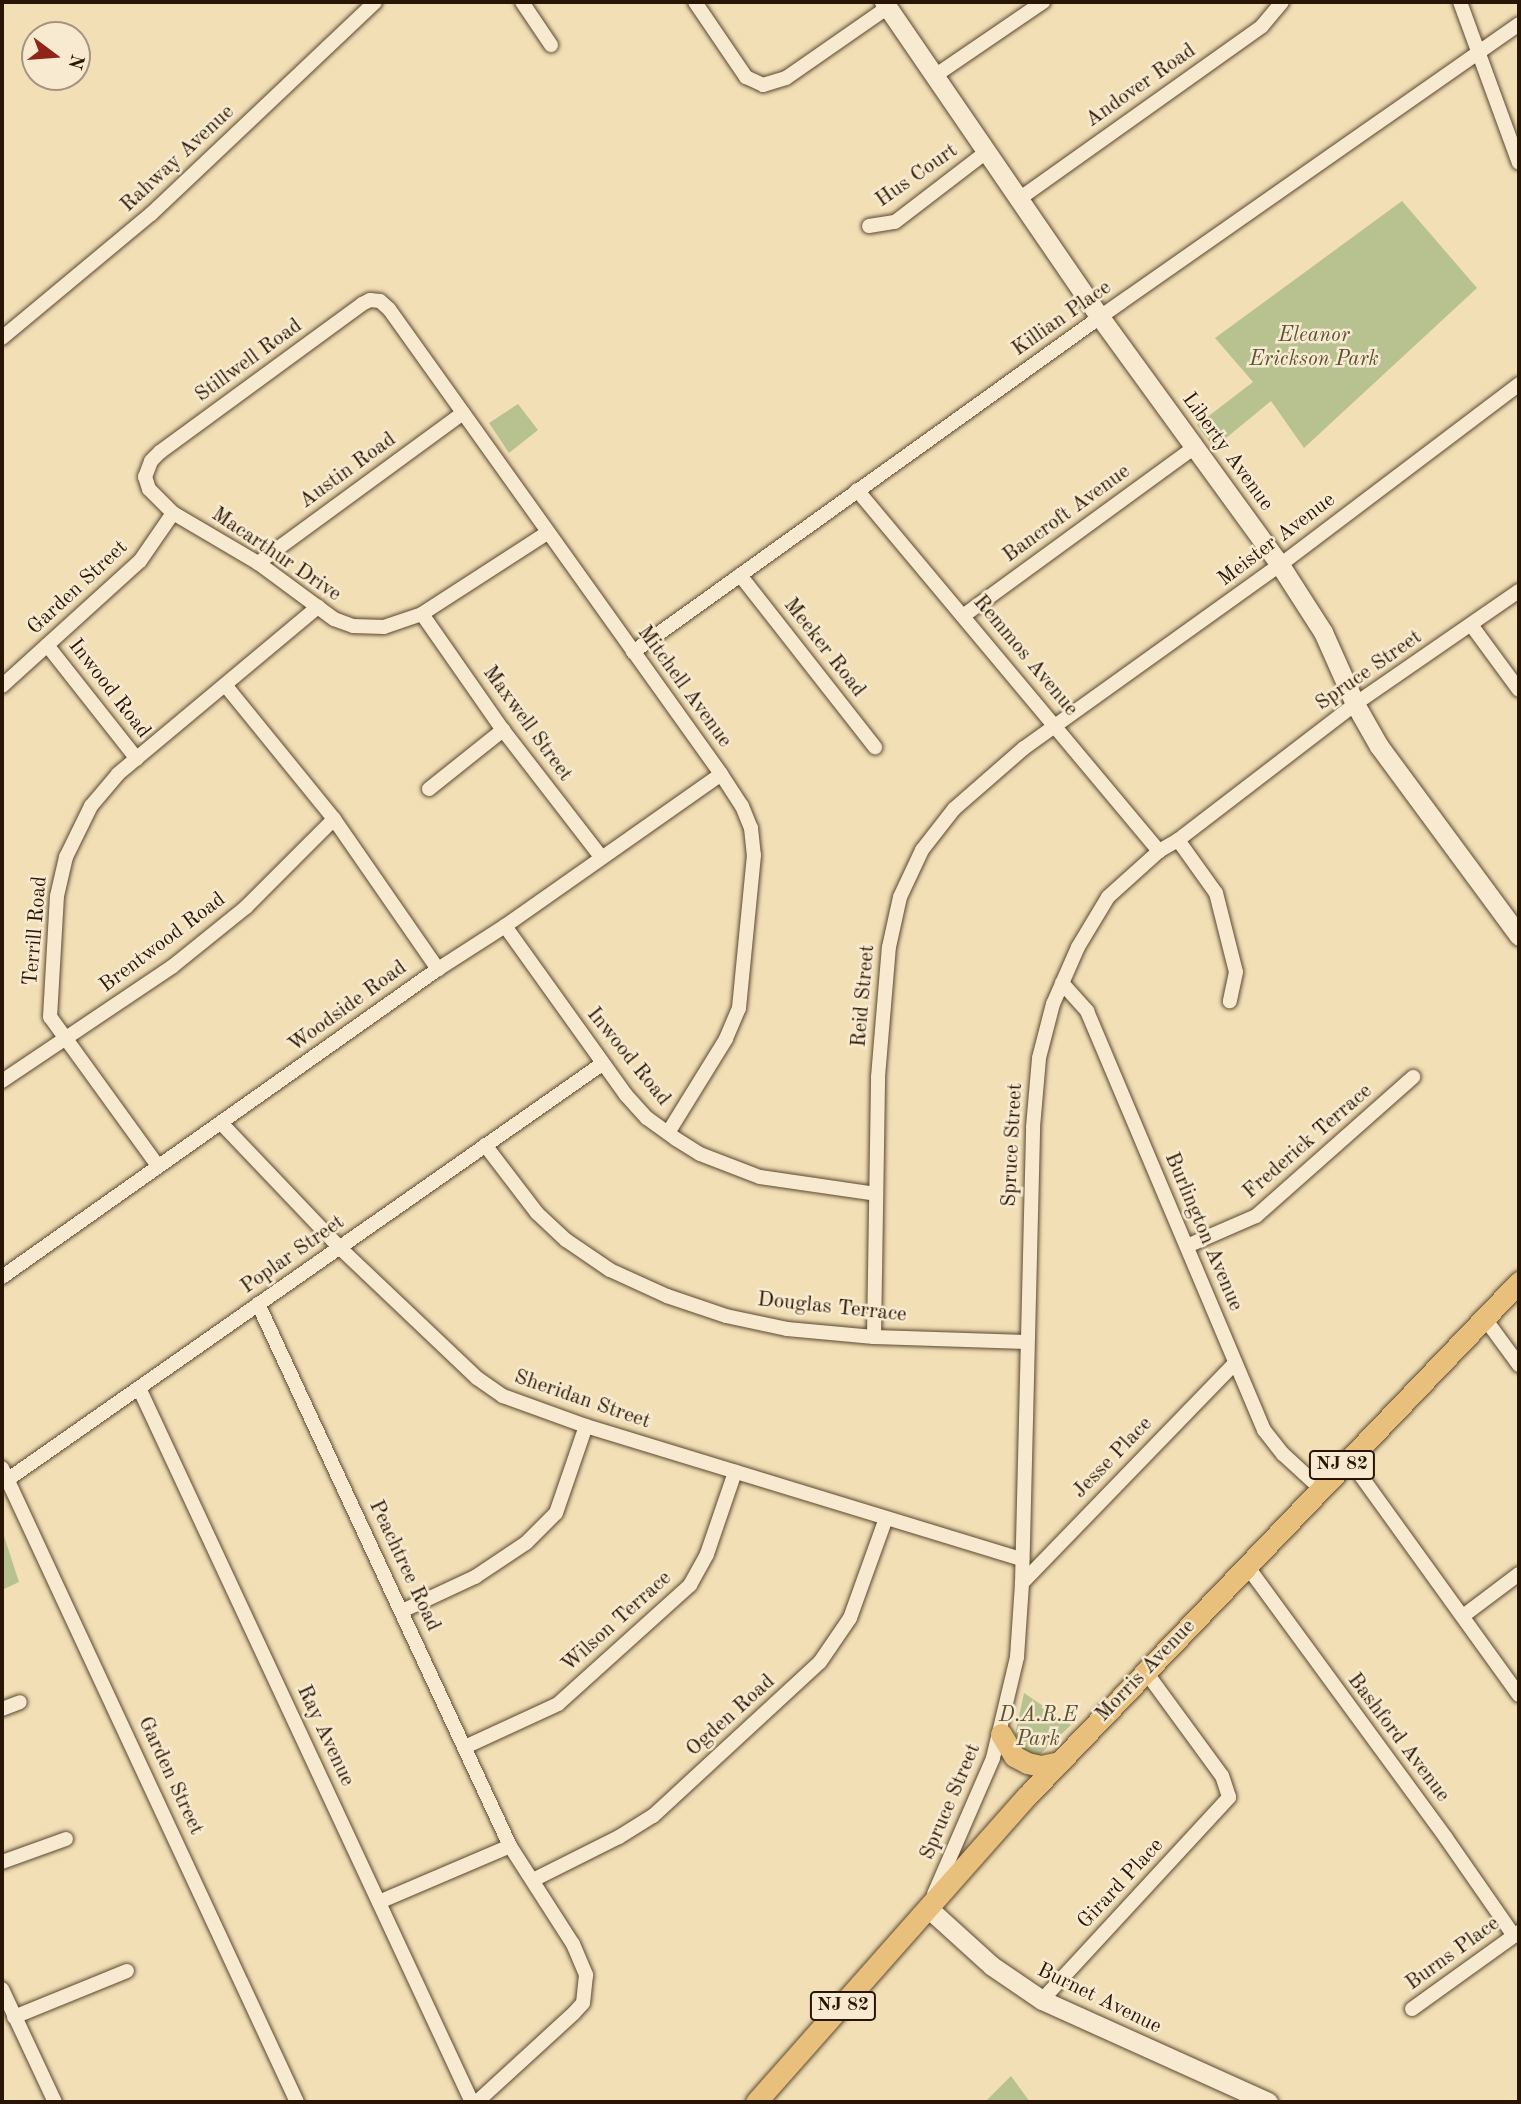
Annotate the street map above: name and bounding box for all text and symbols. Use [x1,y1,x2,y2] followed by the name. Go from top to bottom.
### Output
[21,21,91,91] north arrow
[1081,39,1201,133] street label: Andover Road
[64,52,86,71] text: N
[116,100,240,218] street label: Rahway Avenue
[871,139,963,213] street label: Hus Court
[1008,276,1116,362] street label: Killian Place
[190,314,308,408] street label: Stillwell Road
[1249,323,1379,373] park label: Eleanor Erickson Park
[1176,388,1278,516] street label: Liberty Avenue
[295,427,401,515] street label: Austin Road
[998,459,1136,569] street label: Bancroft Avenue
[1213,488,1341,592] street label: Meister Avenue
[206,502,346,608] street label: Macarthur Drive
[23,535,133,641] street label: Garden Street
[967,590,1083,722] street label: Remmos Avenue
[778,593,870,703] street label: Meeker Road
[631,621,737,753] street label: Mitchell Avenue
[1311,625,1427,717] street label: Spruce Street
[62,634,156,744] street label: Inwood Road
[477,661,577,787] street label: Maxwell Street
[19,875,53,987] street label: Terrill Road
[95,887,231,999] street label: Brentwood Road
[847,944,881,1048] street label: Reid Street
[284,956,412,1058] street label: Woodside Road
[581,1003,675,1111] street label: Inwood Road
[1238,1079,1378,1205] street label: Frederick Terrace
[997,1082,1029,1208] street label: Spruce Street
[1158,1149,1248,1315] street label: Burlington Avenue
[236,1210,350,1300] street label: Poplar Street
[756,1288,908,1328] street label: Douglas Terrace
[510,1365,654,1435] street label: Sheridan Street
[1068,1412,1158,1504] street label: Jesse Place
[1309,1450,1375,1480] road number: NJ 82
[363,1496,445,1636] street label: Peachtree Road
[557,1566,677,1678] street label: Wilson Terrace
[1091,1615,1201,1727] street label: Morris Avenue
[1341,1669,1455,1807] street label: Bashford Avenue
[681,1670,781,1762] street label: Ogden Road
[291,1681,359,1791] street label: Ray Avenue
[999,1703,1077,1753] park label: D.A.R.E Park
[132,1713,208,1839] street label: Garden Street
[915,1740,987,1864] street label: Spruce Street
[1073,1834,1169,1934] street label: Girard Place
[1401,1912,1505,1996] street label: Burns Place
[1033,1958,1165,2040] street label: Burnet Avenue
[810,1990,876,2022] road number: NJ 82

